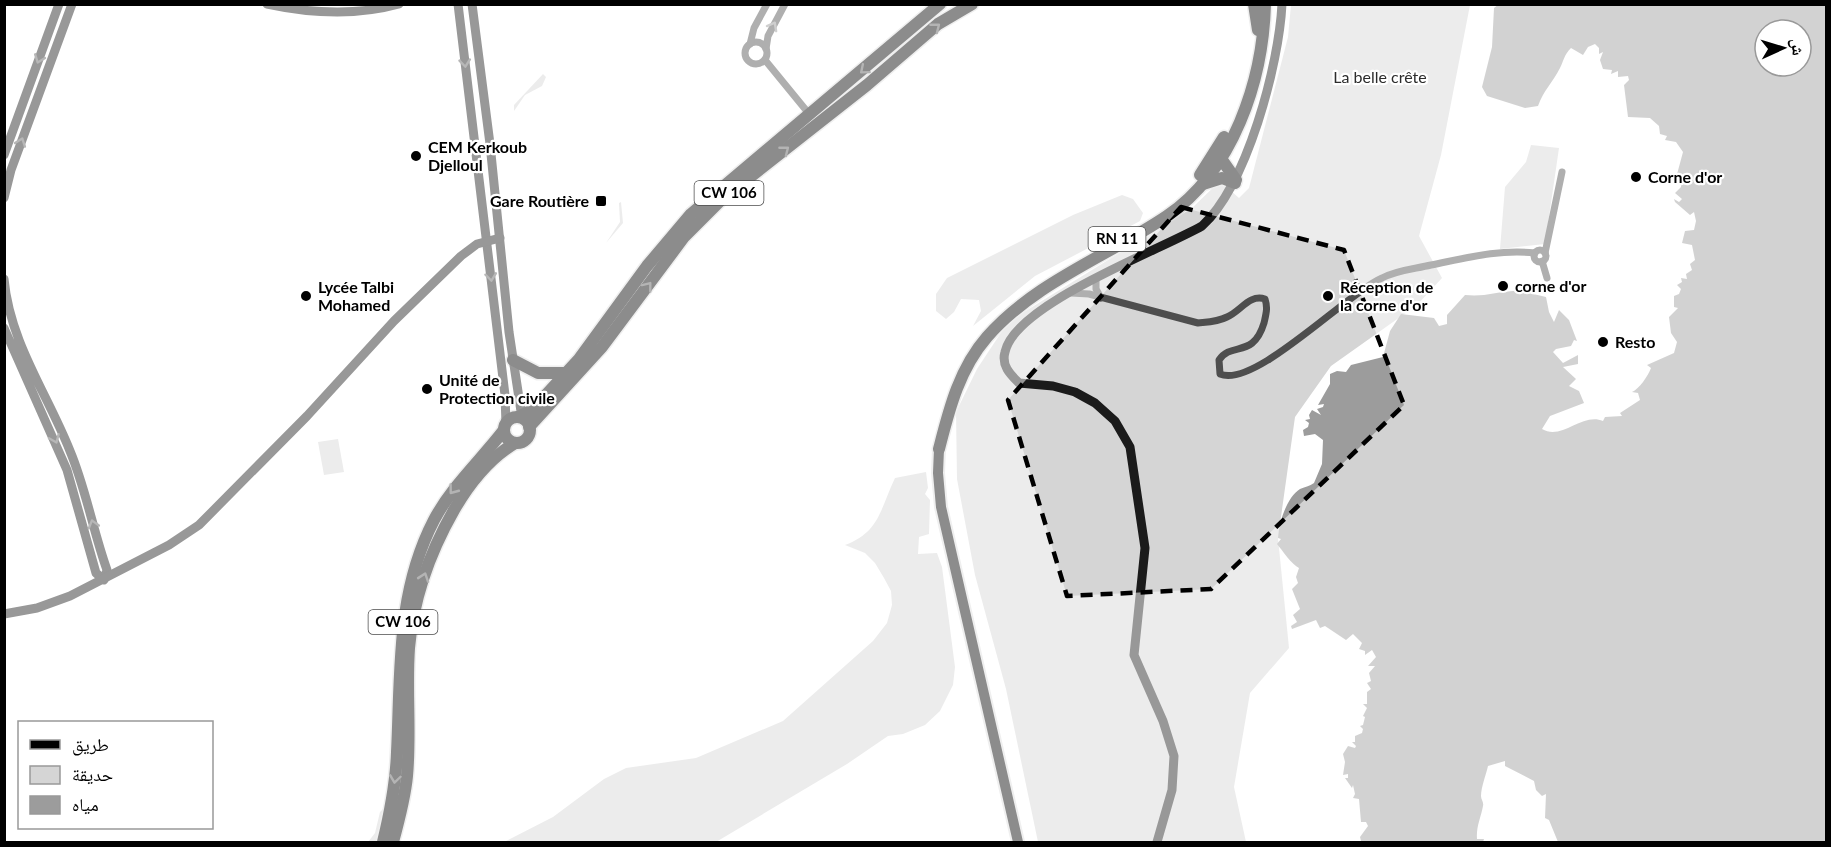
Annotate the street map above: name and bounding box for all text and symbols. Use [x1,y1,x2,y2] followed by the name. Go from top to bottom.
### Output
[1753,18,1813,78] north arrow
[766,22,777,32] one-way arrow
[930,23,941,34] one-way arrow
[1787,38,1809,56] text: ش
[34,53,46,64] one-way arrow
[458,58,471,67] one-way arrow
[860,63,871,74] one-way arrow
[1333,67,1427,86] park label: La belle crête
[14,137,26,148] one-way arrow
[428,137,527,174] place label: CEM Kerkoub Djelloul
[779,146,790,157] one-way arrow
[409,149,423,163] marker: CEM Kerkoub Djelloul
[1648,167,1722,186] place label: Corne d'or
[1629,170,1643,184] marker: Corne d'or
[694,181,764,205] road number: CW 106
[490,191,589,210] place label: Gare Routière
[594,194,608,208] marker: Gare Routière
[1088,227,1146,251] road number: RN 11
[484,272,497,282] one-way arrow
[1515,276,1586,295] place label: corne d'or
[318,277,394,314] place label: Lycée Talbi Mohamed
[1340,277,1434,314] place label: Réception de la corne d'or
[1496,279,1510,293] marker: corne d'or
[640,282,651,293] one-way arrow
[299,289,313,303] marker: Lycée Talbi Mohamed
[1321,289,1335,303] marker: Réception de la corne d'or
[1615,332,1655,351] place label: Resto
[1596,335,1610,349] marker: Resto
[439,370,555,407] place label: Unité de Protection civile
[420,382,434,396] marker: Unité de Protection civile
[47,432,59,443] one-way arrow
[449,484,460,495] one-way arrow
[88,519,100,530] one-way arrow
[417,572,430,583] one-way arrow
[368,610,438,634] road number: CW 106
[18,721,213,829] legend
[72,733,109,756] text: طريق
[72,763,113,785] text: حديقة
[389,775,401,784] one-way arrow
[72,793,99,815] text: مياه

